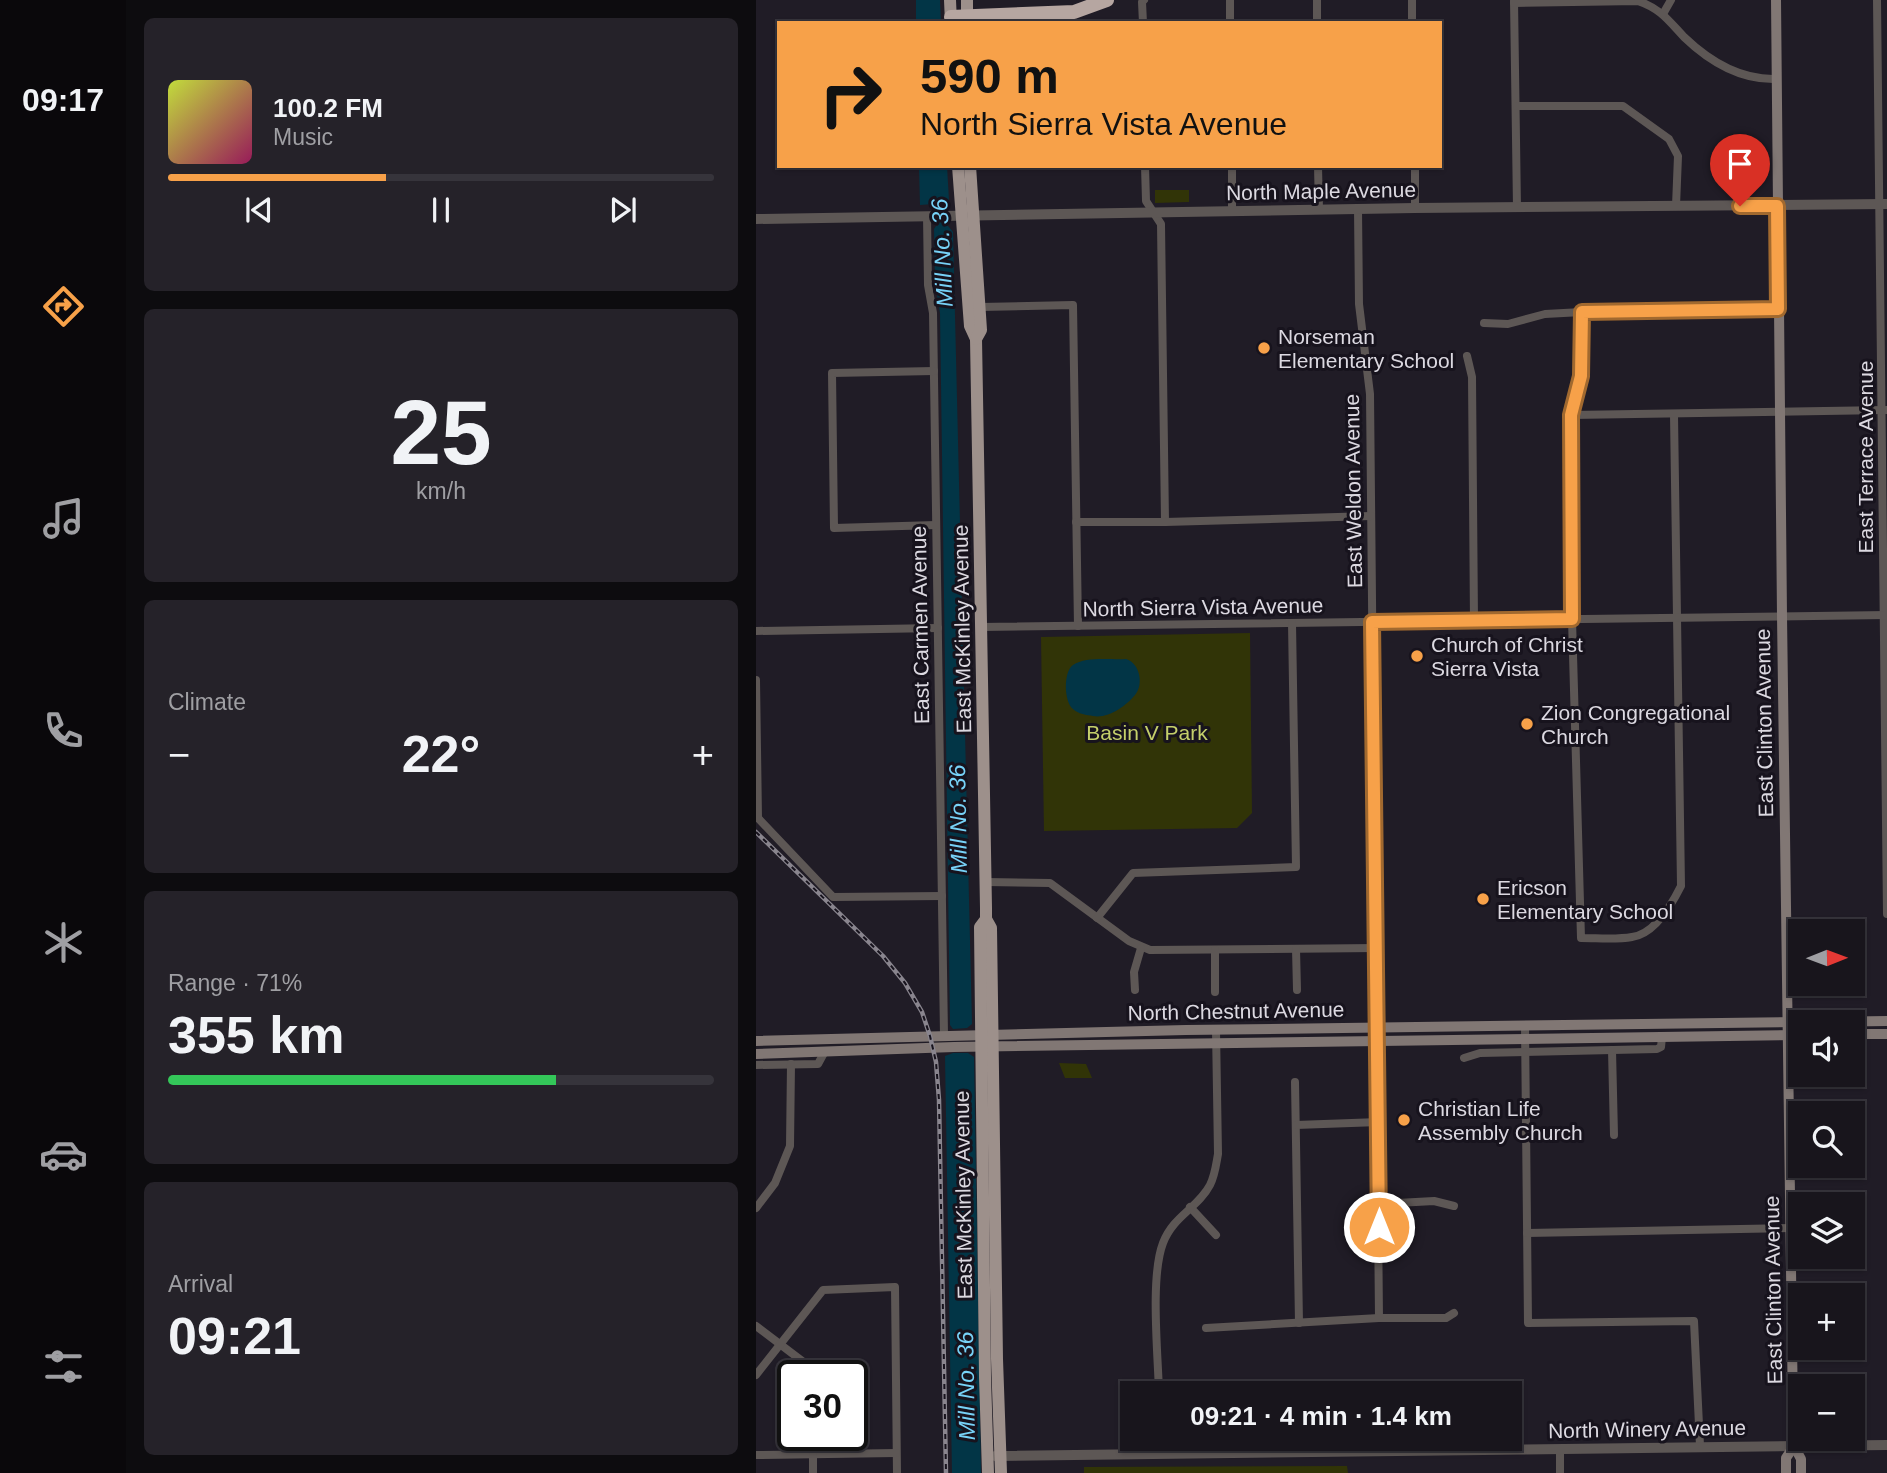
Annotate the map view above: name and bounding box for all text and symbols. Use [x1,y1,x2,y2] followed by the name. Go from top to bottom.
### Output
[805,49,896,140] icon: right
[920,49,1059,103] text: 590 m
[22,82,104,118] text: 09:17
[273,93,383,123] text: 100.2 FM
[920,106,1287,142] text: North Sierra Vista Avenue
[273,124,333,150] text: Music
[1710,134,1770,206] pin
[1721,145,1759,183] icon: arrive
[1226,178,1416,204] street label: North Maple Avenue
[240,191,278,229] icon: previous
[422,191,460,229] icon: pause
[604,191,642,229] icon: next
[926,198,958,308] water label: Mill No. 36
[39,282,88,331] icon: directions
[1278,325,1454,372] place label: Norseman Elementary School
[1256,340,1272,356] marker: Norseman Elementary School
[1854,360,1877,554] street label: East Terrace Avenue
[390,382,492,483] text: 25
[1340,394,1366,588] street label: East Weldon Avenue
[416,478,466,504] text: km/h
[39,494,88,543] icon: music
[949,525,975,733] street label: East McKinley Avenue
[907,526,933,724] street label: East Carmen Avenue
[1082,593,1324,621] street label: North Sierra Vista Avenue
[1751,628,1777,818] street label: East Clinton Avenue
[1431,633,1583,680] place label: Church of Christ Sierra Vista
[1409,648,1425,664] marker: Church of Christ Sierra Vista
[168,689,246,715] text: Climate
[1541,701,1730,748] place label: Zion Congregational Church
[39,706,88,755] icon: phone
[1519,716,1535,732] marker: Zion Congregational Church
[1086,721,1208,744] park label: Basin V Park
[402,725,480,783] text: 22°
[168,734,190,776] text: −
[692,734,714,776] text: +
[944,764,972,874] water label: Mill No. 36
[1497,876,1673,923] place label: Ericson Elementary School
[1475,891,1491,907] marker: Ericson Elementary School
[39,918,88,967] icon: climate
[1788,919,1866,996] north arrow
[1788,919,1865,1451] map controls
[168,970,302,996] text: Range · 71%
[1127,998,1345,1024] street label: North Chestnut Avenue
[168,1006,344,1064] text: 355 km
[1788,1010,1865,1087] button: sound
[950,1091,976,1299] street label: East McKinley Avenue
[1418,1097,1583,1144] place label: Christian Life Assembly Church
[1788,1101,1865,1178] button: search
[1396,1112,1412,1128] marker: Christian Life Assembly Church
[39,1130,88,1179] icon: car
[1342,1190,1416,1264] position arrow
[1788,1192,1865,1269] button: layers
[1760,1195,1786,1385] street label: East Clinton Avenue
[168,1271,233,1297] text: Arrival
[1788,1283,1865,1360] button: +
[168,1307,301,1365] text: 09:21
[952,1331,980,1441] water label: Mill No. 36
[39,1342,88,1391] icon: filters
[777,1360,868,1451] speed limit sign: 30
[1788,1374,1865,1451] button: −
[1190,1401,1452,1431] text: 09:21 · 4 min · 1.4 km
[1548,1416,1746,1442] street label: North Winery Avenue

